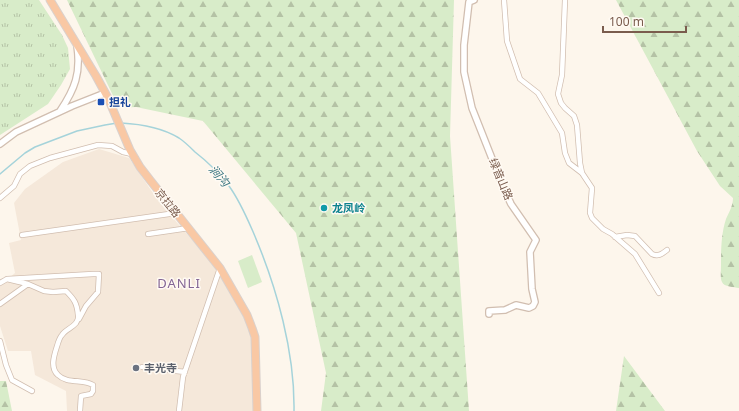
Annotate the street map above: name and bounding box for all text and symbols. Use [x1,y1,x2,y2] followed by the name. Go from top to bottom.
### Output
[603,8,686,34] scale bar
[609,13,644,30] text: 100 m
[109,94,131,109] place label: 担礼
[96,97,106,107] marker: 担礼
[486,156,517,202] street label: 绿音山路
[205,161,235,192] water label: 涧沟
[152,185,185,220] street label: 京拉路
[332,200,366,215] place label: 龙凤岭
[319,203,329,213] marker: 龙凤岭
[157,274,201,292] district label: DANLI
[144,360,177,375] place label: 丰光寺
[131,363,141,373] marker: 丰光寺

